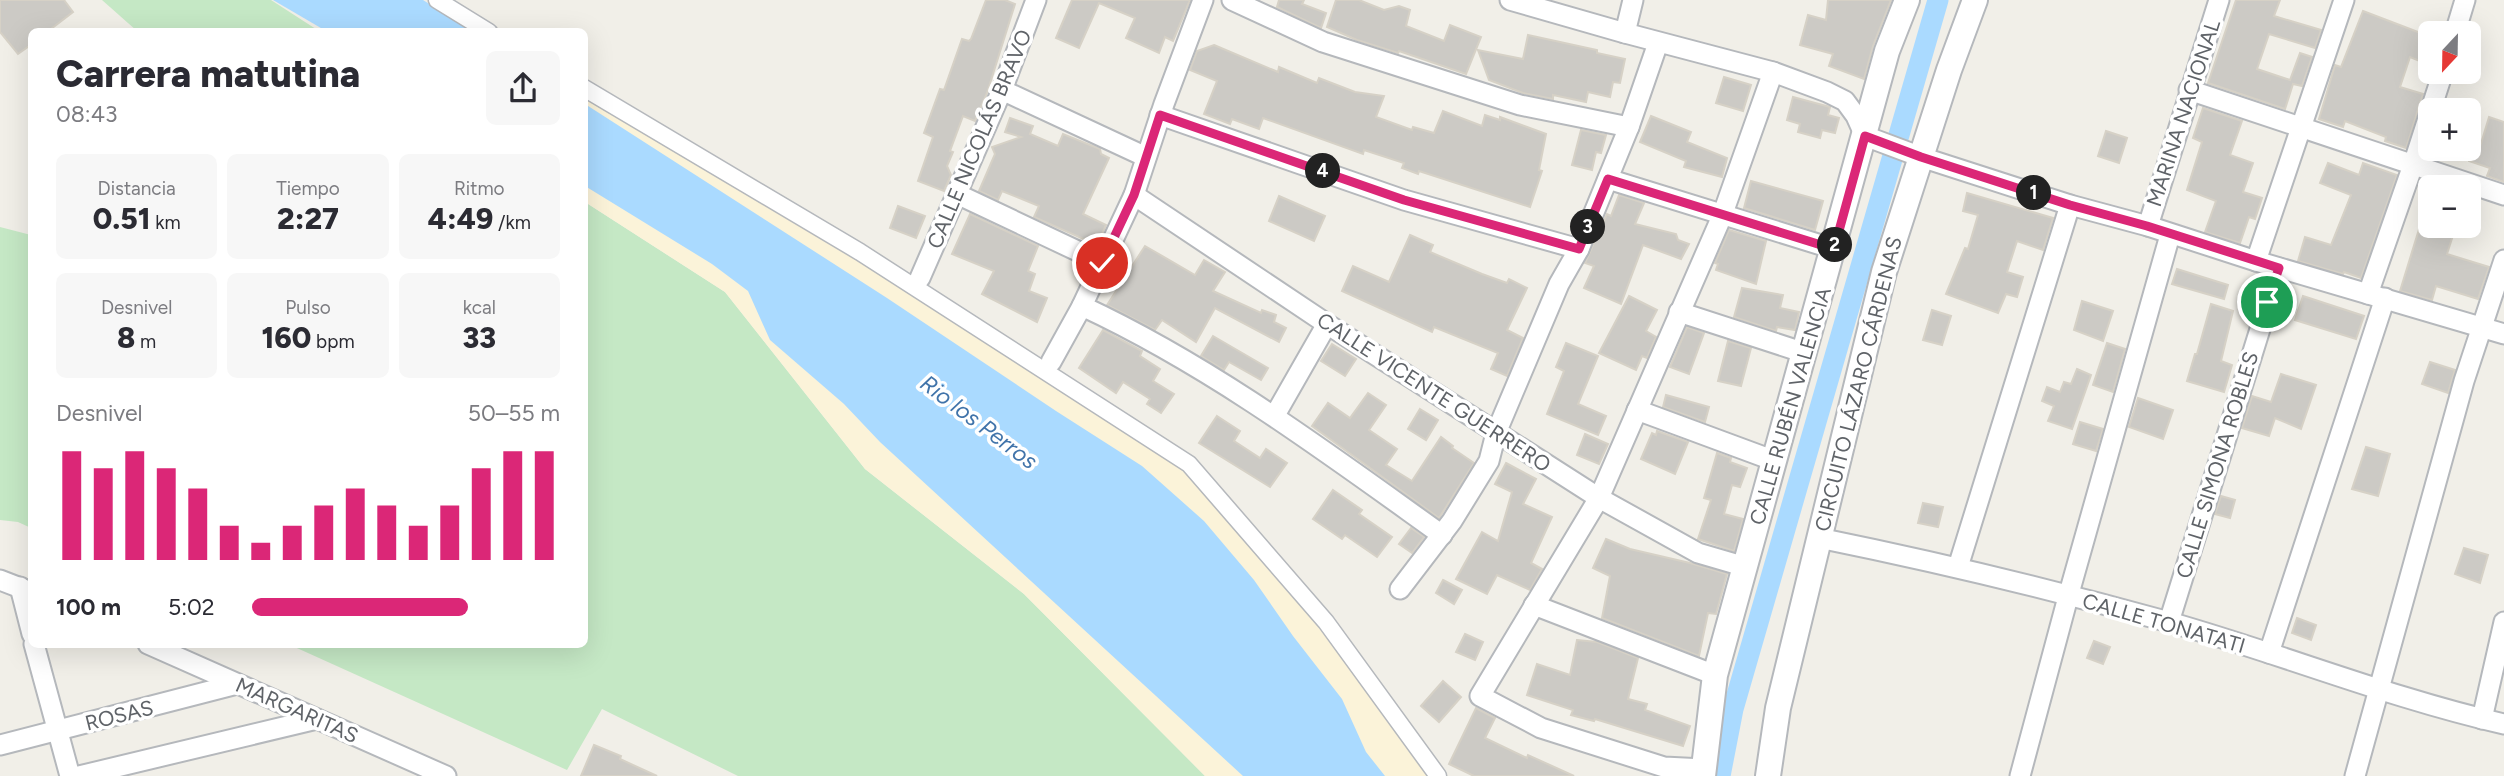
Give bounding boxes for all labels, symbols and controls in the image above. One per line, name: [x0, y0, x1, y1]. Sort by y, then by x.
street label: MARINA NACIONAL: [2141, 16, 2225, 210]
north arrow: [2418, 21, 2482, 84]
map controls: [2418, 21, 2481, 238]
street label: CALLE NICOLÁS BRAVO: [921, 26, 1037, 252]
text: Carrera matutina: [56, 51, 360, 97]
button: share: [486, 51, 560, 125]
button: +: [2418, 98, 2481, 161]
text: 08:43: [56, 100, 117, 128]
pin: 4: [1306, 154, 1340, 188]
text: 4: [1316, 159, 1329, 182]
button: −: [2418, 175, 2481, 238]
pin: 1: [2016, 176, 2052, 210]
text: Distancia: [98, 177, 176, 200]
text: Tiempo: [276, 177, 340, 200]
text: Ritmo: [454, 177, 505, 200]
text: 1: [2029, 181, 2038, 204]
text: 0.51: [93, 200, 151, 237]
text: 2:27: [277, 200, 339, 237]
text: 4:49: [428, 200, 493, 237]
pin: 3: [1570, 210, 1606, 244]
text: km: [151, 211, 181, 234]
text: /km: [493, 211, 531, 234]
text: 3: [1582, 215, 1593, 238]
pin: 2: [1818, 228, 1853, 262]
pin: [1072, 233, 1132, 293]
text: 2: [1829, 233, 1840, 256]
street label: CIRCUITO LÁZARO CÁRDENAS: [1809, 234, 1907, 534]
icon: check: [1083, 244, 1121, 282]
pin: [2237, 272, 2297, 332]
icon: arrive: [2248, 283, 2286, 321]
street label: CALLE RUBÉN VALENCIA: [1744, 284, 1836, 528]
text: Desnivel: [101, 296, 172, 319]
text: Pulso: [285, 296, 331, 319]
text: kcal: [463, 296, 496, 319]
street label: CALLE VICENTE GUERRERO: [1312, 307, 1556, 477]
text: 8: [117, 319, 135, 356]
text: 160: [261, 319, 311, 356]
text: 33: [462, 319, 496, 356]
text: m: [135, 330, 156, 353]
text: bpm: [311, 330, 355, 353]
street label: CALLE SIMONA ROBLES: [2171, 349, 2263, 581]
water label: Rio los Perros: [915, 369, 1043, 475]
text: Desnivel: [56, 399, 143, 427]
text: 50–55 m: [468, 399, 560, 427]
street label: CALLE TONATATI: [2080, 588, 2248, 658]
text: 100 m: [56, 593, 121, 621]
text: 5:02: [168, 593, 215, 621]
street label: MARGARITAS: [232, 672, 362, 748]
street label: ROSAS: [82, 694, 156, 736]

